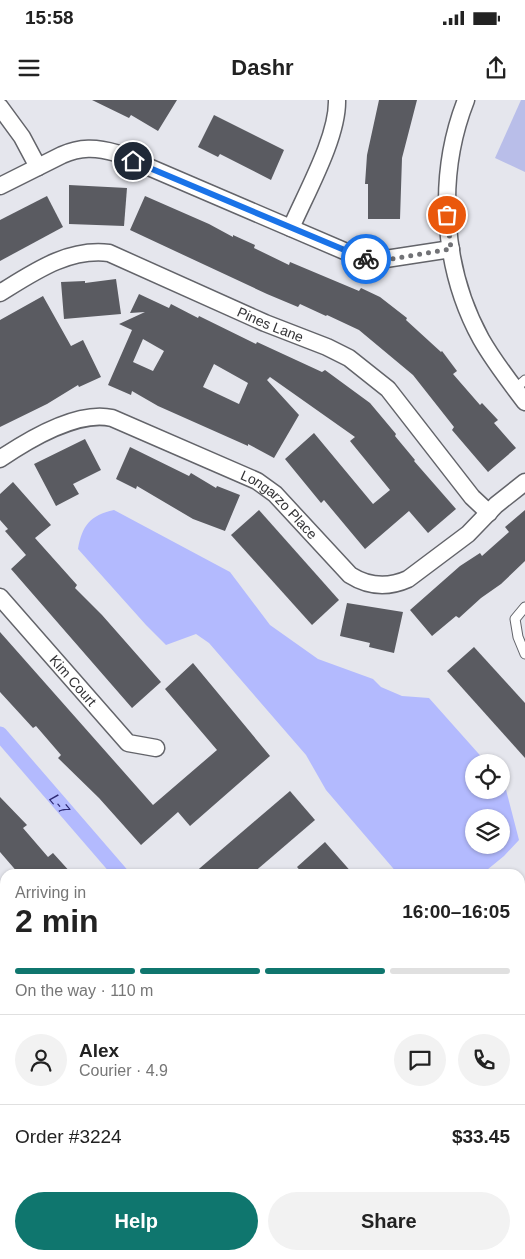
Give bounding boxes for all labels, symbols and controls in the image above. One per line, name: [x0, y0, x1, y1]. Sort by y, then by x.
text: 15:58: [25, 7, 74, 28]
icon: menu: [15, 54, 43, 82]
icon: share: [482, 54, 510, 82]
text: Dashr: [231, 55, 294, 80]
pin: [112, 140, 154, 182]
icon: home: [119, 147, 147, 175]
pin: [426, 194, 468, 236]
icon: bag: [433, 201, 461, 229]
courier: [341, 234, 391, 284]
icon: bike: [352, 245, 380, 273]
street label: Pines Lane: [235, 304, 306, 345]
street label: Longarzo Place: [238, 467, 321, 542]
street label: Kim Court: [47, 652, 100, 709]
map controls: [465, 754, 510, 854]
button: locate: [465, 754, 510, 799]
water label: L-7: [47, 790, 74, 818]
button: layers: [465, 809, 510, 854]
text: Arriving in: [15, 884, 86, 901]
text: 16:00–16:05: [402, 901, 510, 922]
text: 2 min: [15, 903, 99, 939]
text: On the way · 110 m: [15, 982, 153, 999]
button: person: [15, 1034, 67, 1086]
button: chat: [394, 1034, 446, 1086]
button: phone: [458, 1034, 510, 1086]
text: Alex: [79, 1040, 119, 1061]
text: Courier · 4.9: [79, 1062, 168, 1079]
text: Order #3224: [15, 1126, 122, 1147]
text: $33.45: [452, 1126, 510, 1147]
button: Help: [15, 1192, 258, 1250]
button: Share: [268, 1192, 510, 1250]

